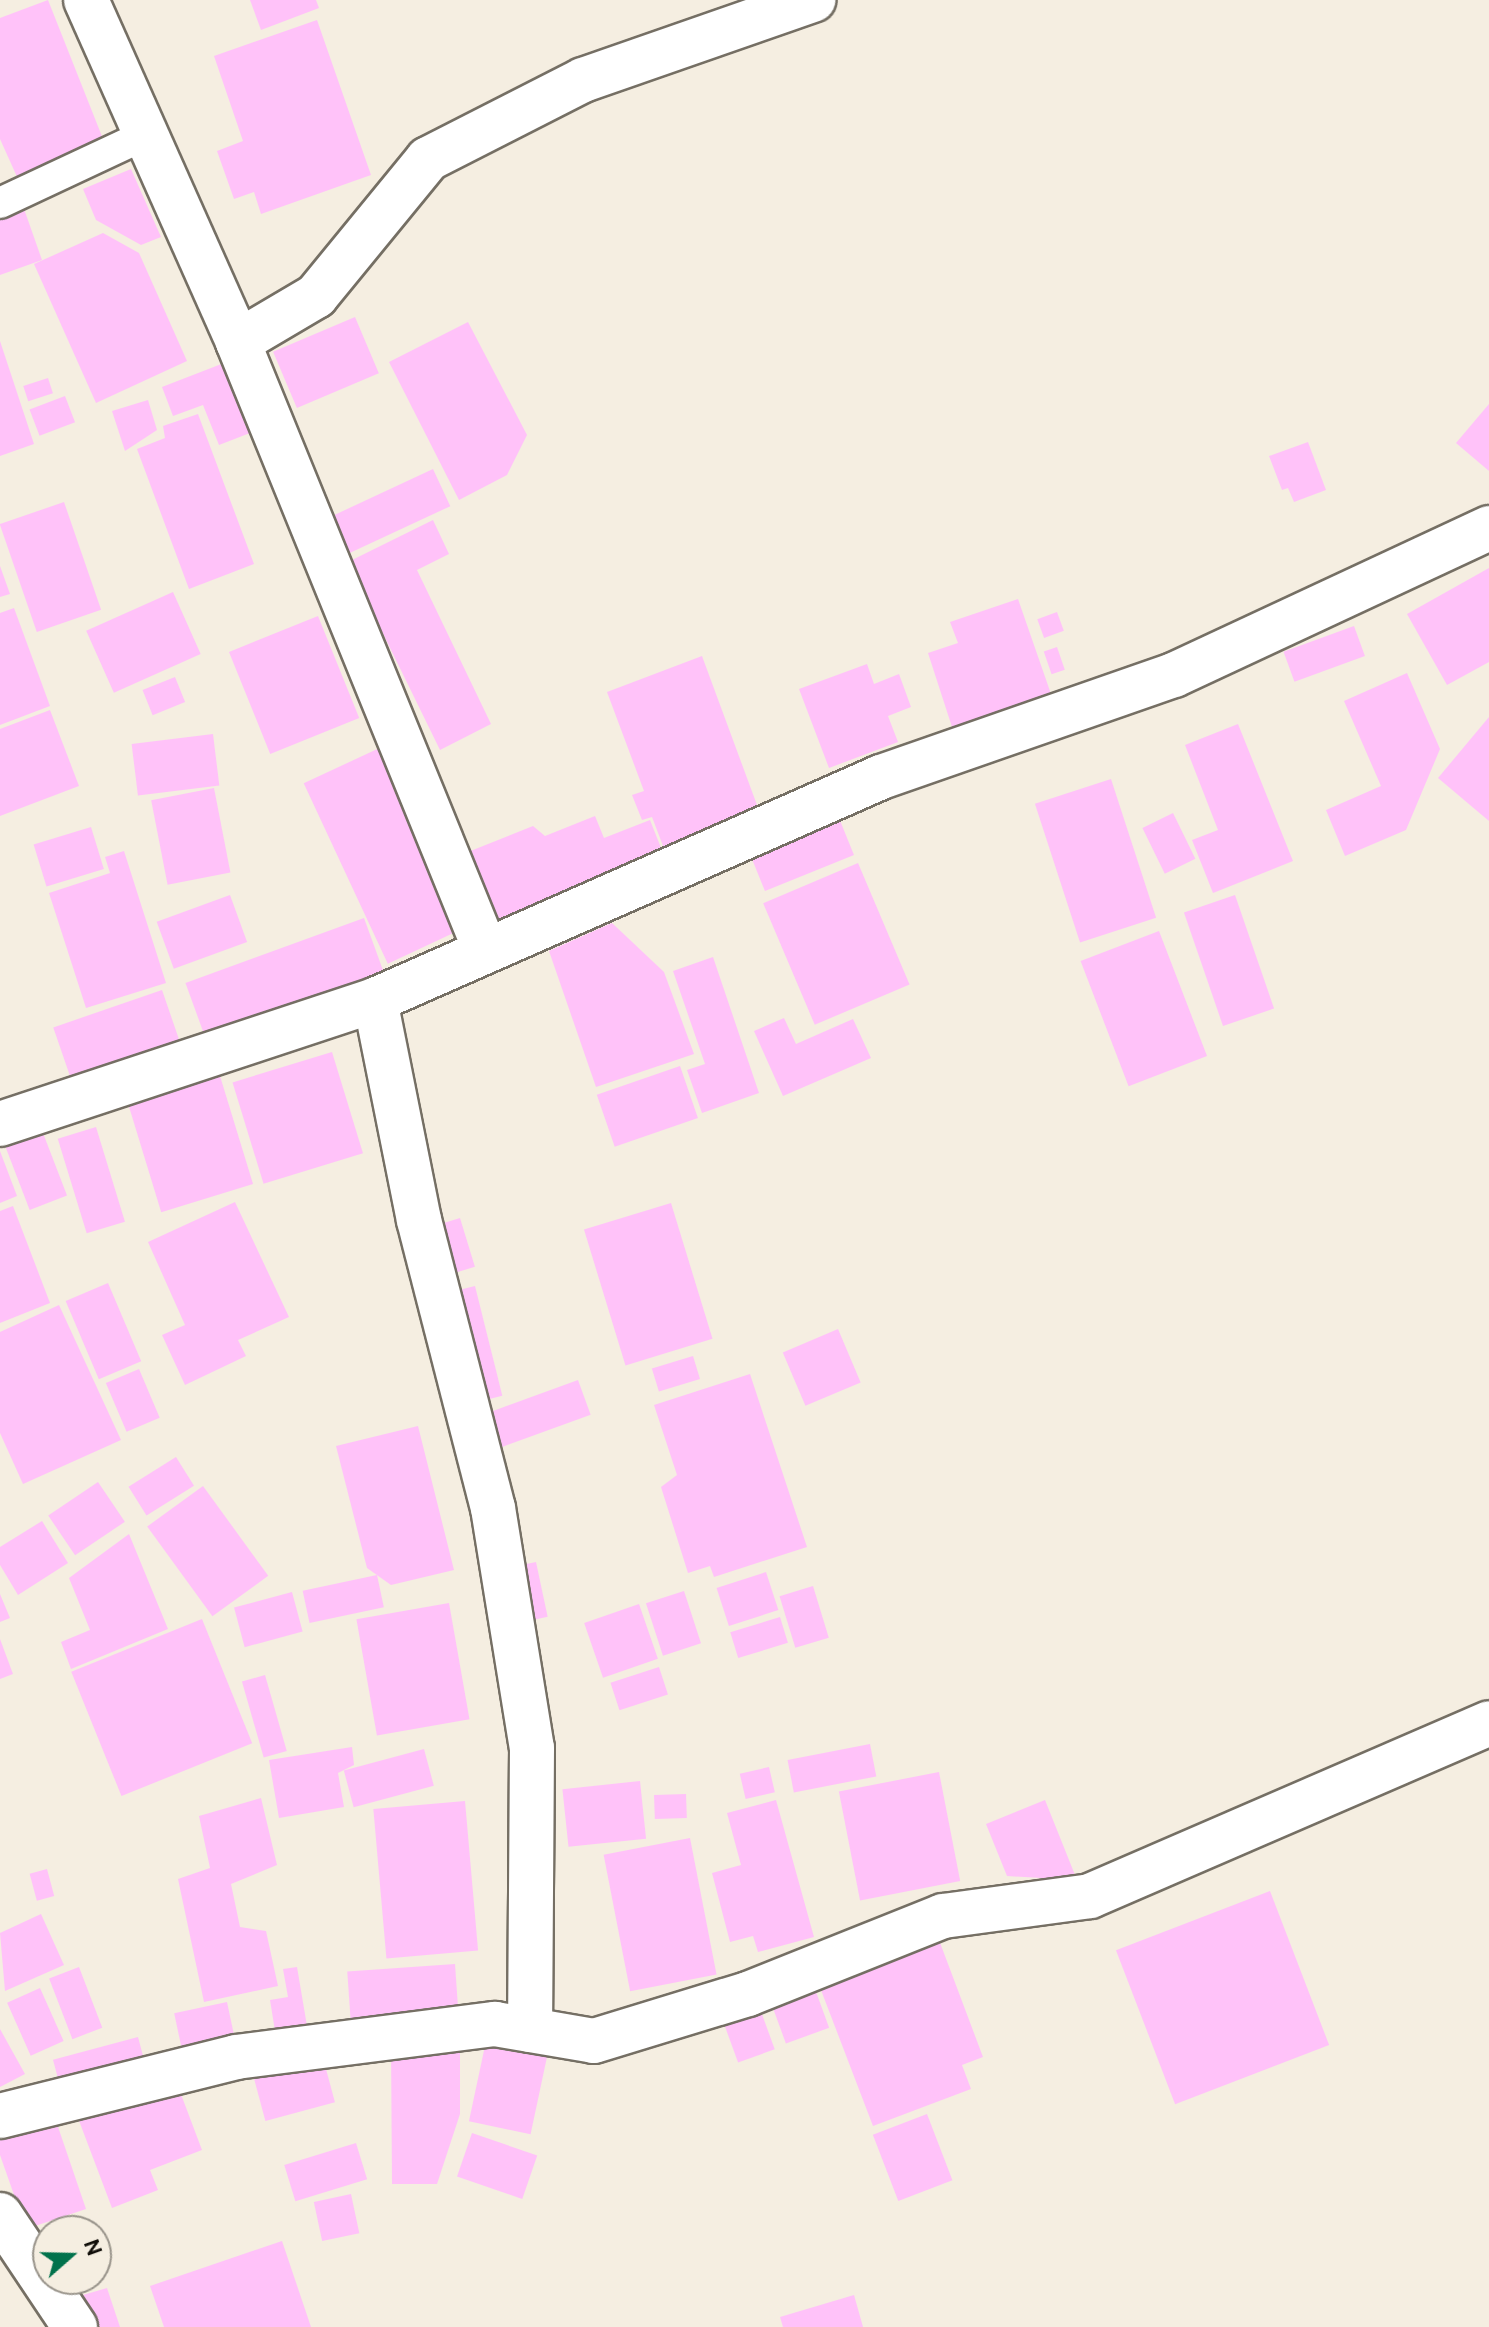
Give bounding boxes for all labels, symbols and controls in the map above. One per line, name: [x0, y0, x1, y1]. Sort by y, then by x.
north arrow: [32, 2215, 112, 2295]
text: N: [78, 2235, 108, 2259]

